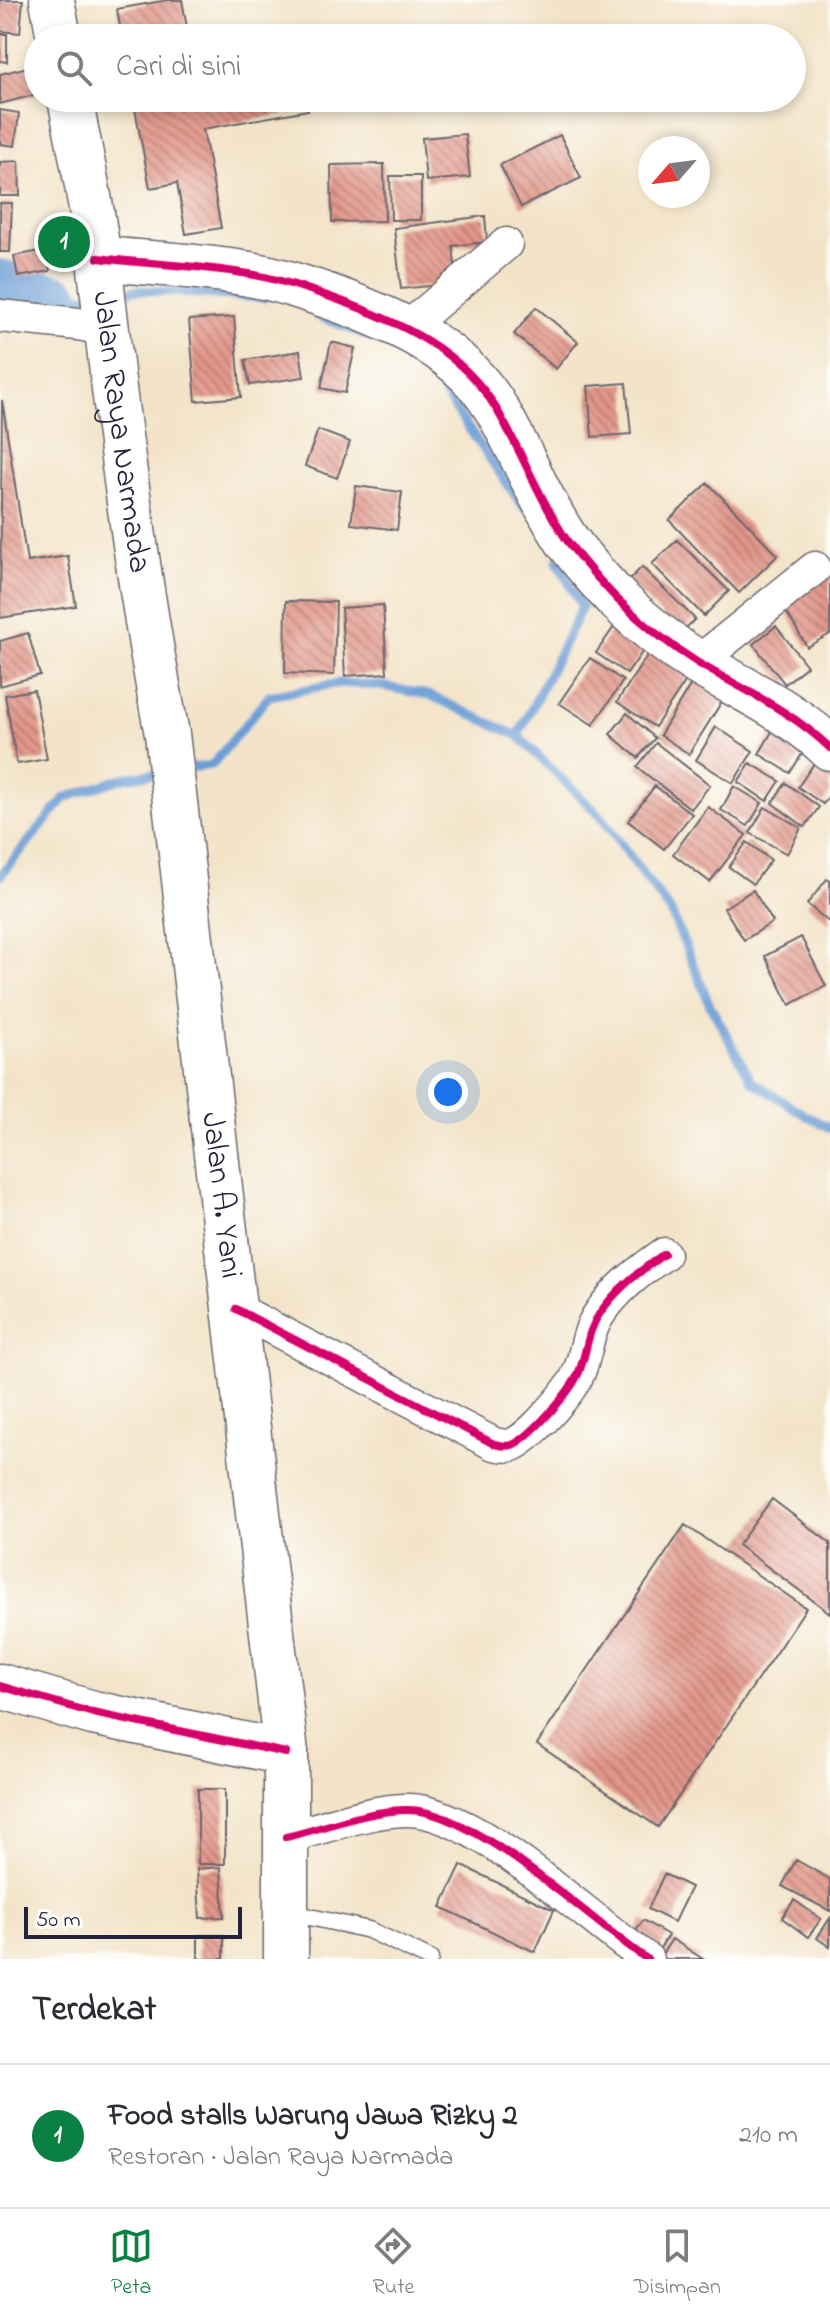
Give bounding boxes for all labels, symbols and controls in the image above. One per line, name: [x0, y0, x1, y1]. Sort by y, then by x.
search box: [24, 24, 806, 112]
icon: search: [52, 46, 96, 90]
text: Cari di sini: [116, 46, 242, 90]
north arrow: [638, 136, 710, 208]
pin: 1: [38, 212, 90, 272]
street label: Jalan Raya Narmada: [79, 289, 162, 576]
your location: [428, 1072, 468, 1112]
street label: Jalan A. Yani: [188, 1110, 254, 1281]
scale bar: [24, 1903, 242, 1939]
text: 50 m: [36, 1905, 81, 1937]
text: Terdekat: [32, 1986, 156, 2036]
text: Food stalls Warung Jawa Rizky 2: [108, 2095, 517, 2139]
text: 1: [54, 2117, 62, 2155]
text: 210 m: [739, 2117, 798, 2155]
text: Restoran · Jalan Raya Narmada: [108, 2139, 453, 2177]
tab: Peta: [109, 2224, 153, 2304]
tab: Rute: [371, 2224, 415, 2304]
tab: Disimpan: [634, 2224, 721, 2304]

